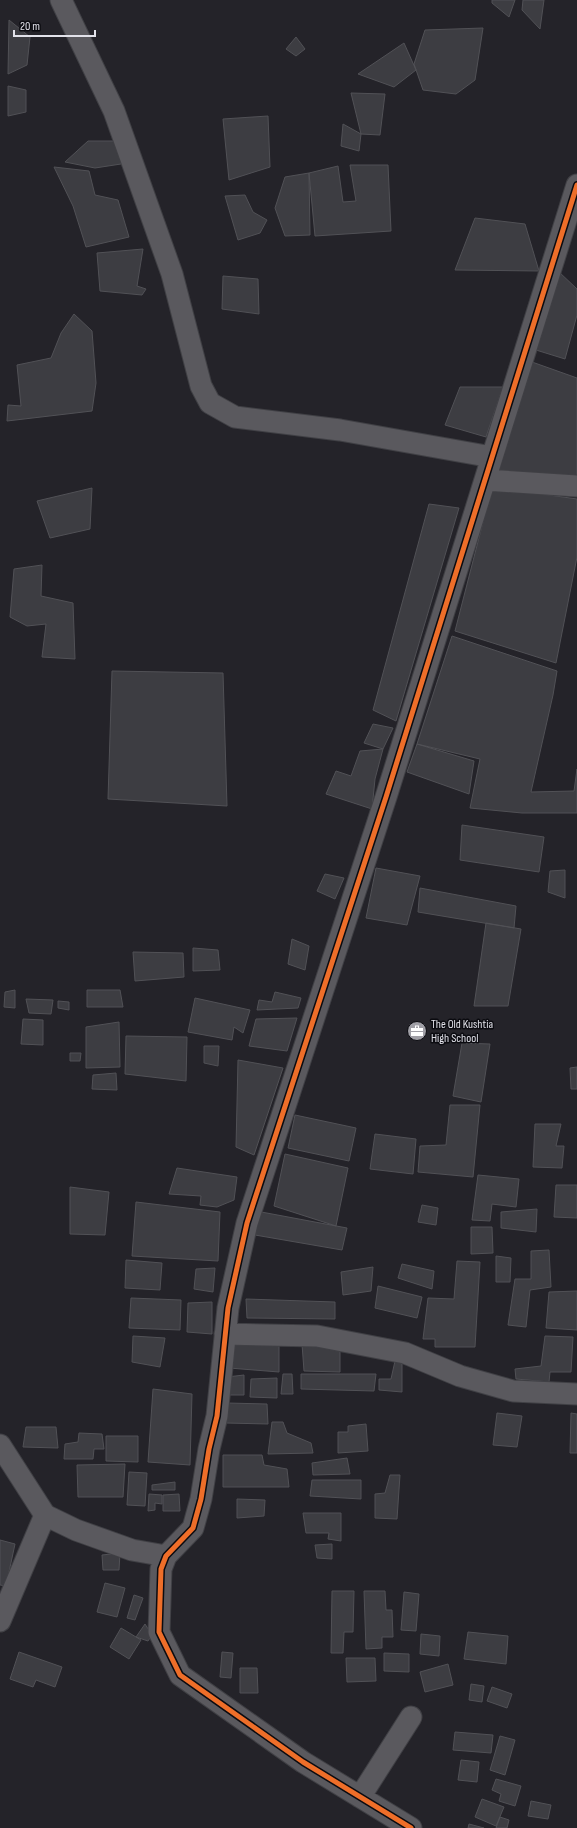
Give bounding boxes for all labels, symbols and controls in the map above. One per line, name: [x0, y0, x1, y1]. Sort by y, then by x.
scale bar: [14, 12, 95, 38]
text: 20 m: [20, 19, 40, 34]
place label: The Old Kushtia High School: [431, 1017, 493, 1046]
office icon: The Old Kushtia High School: [406, 1020, 428, 1042]

